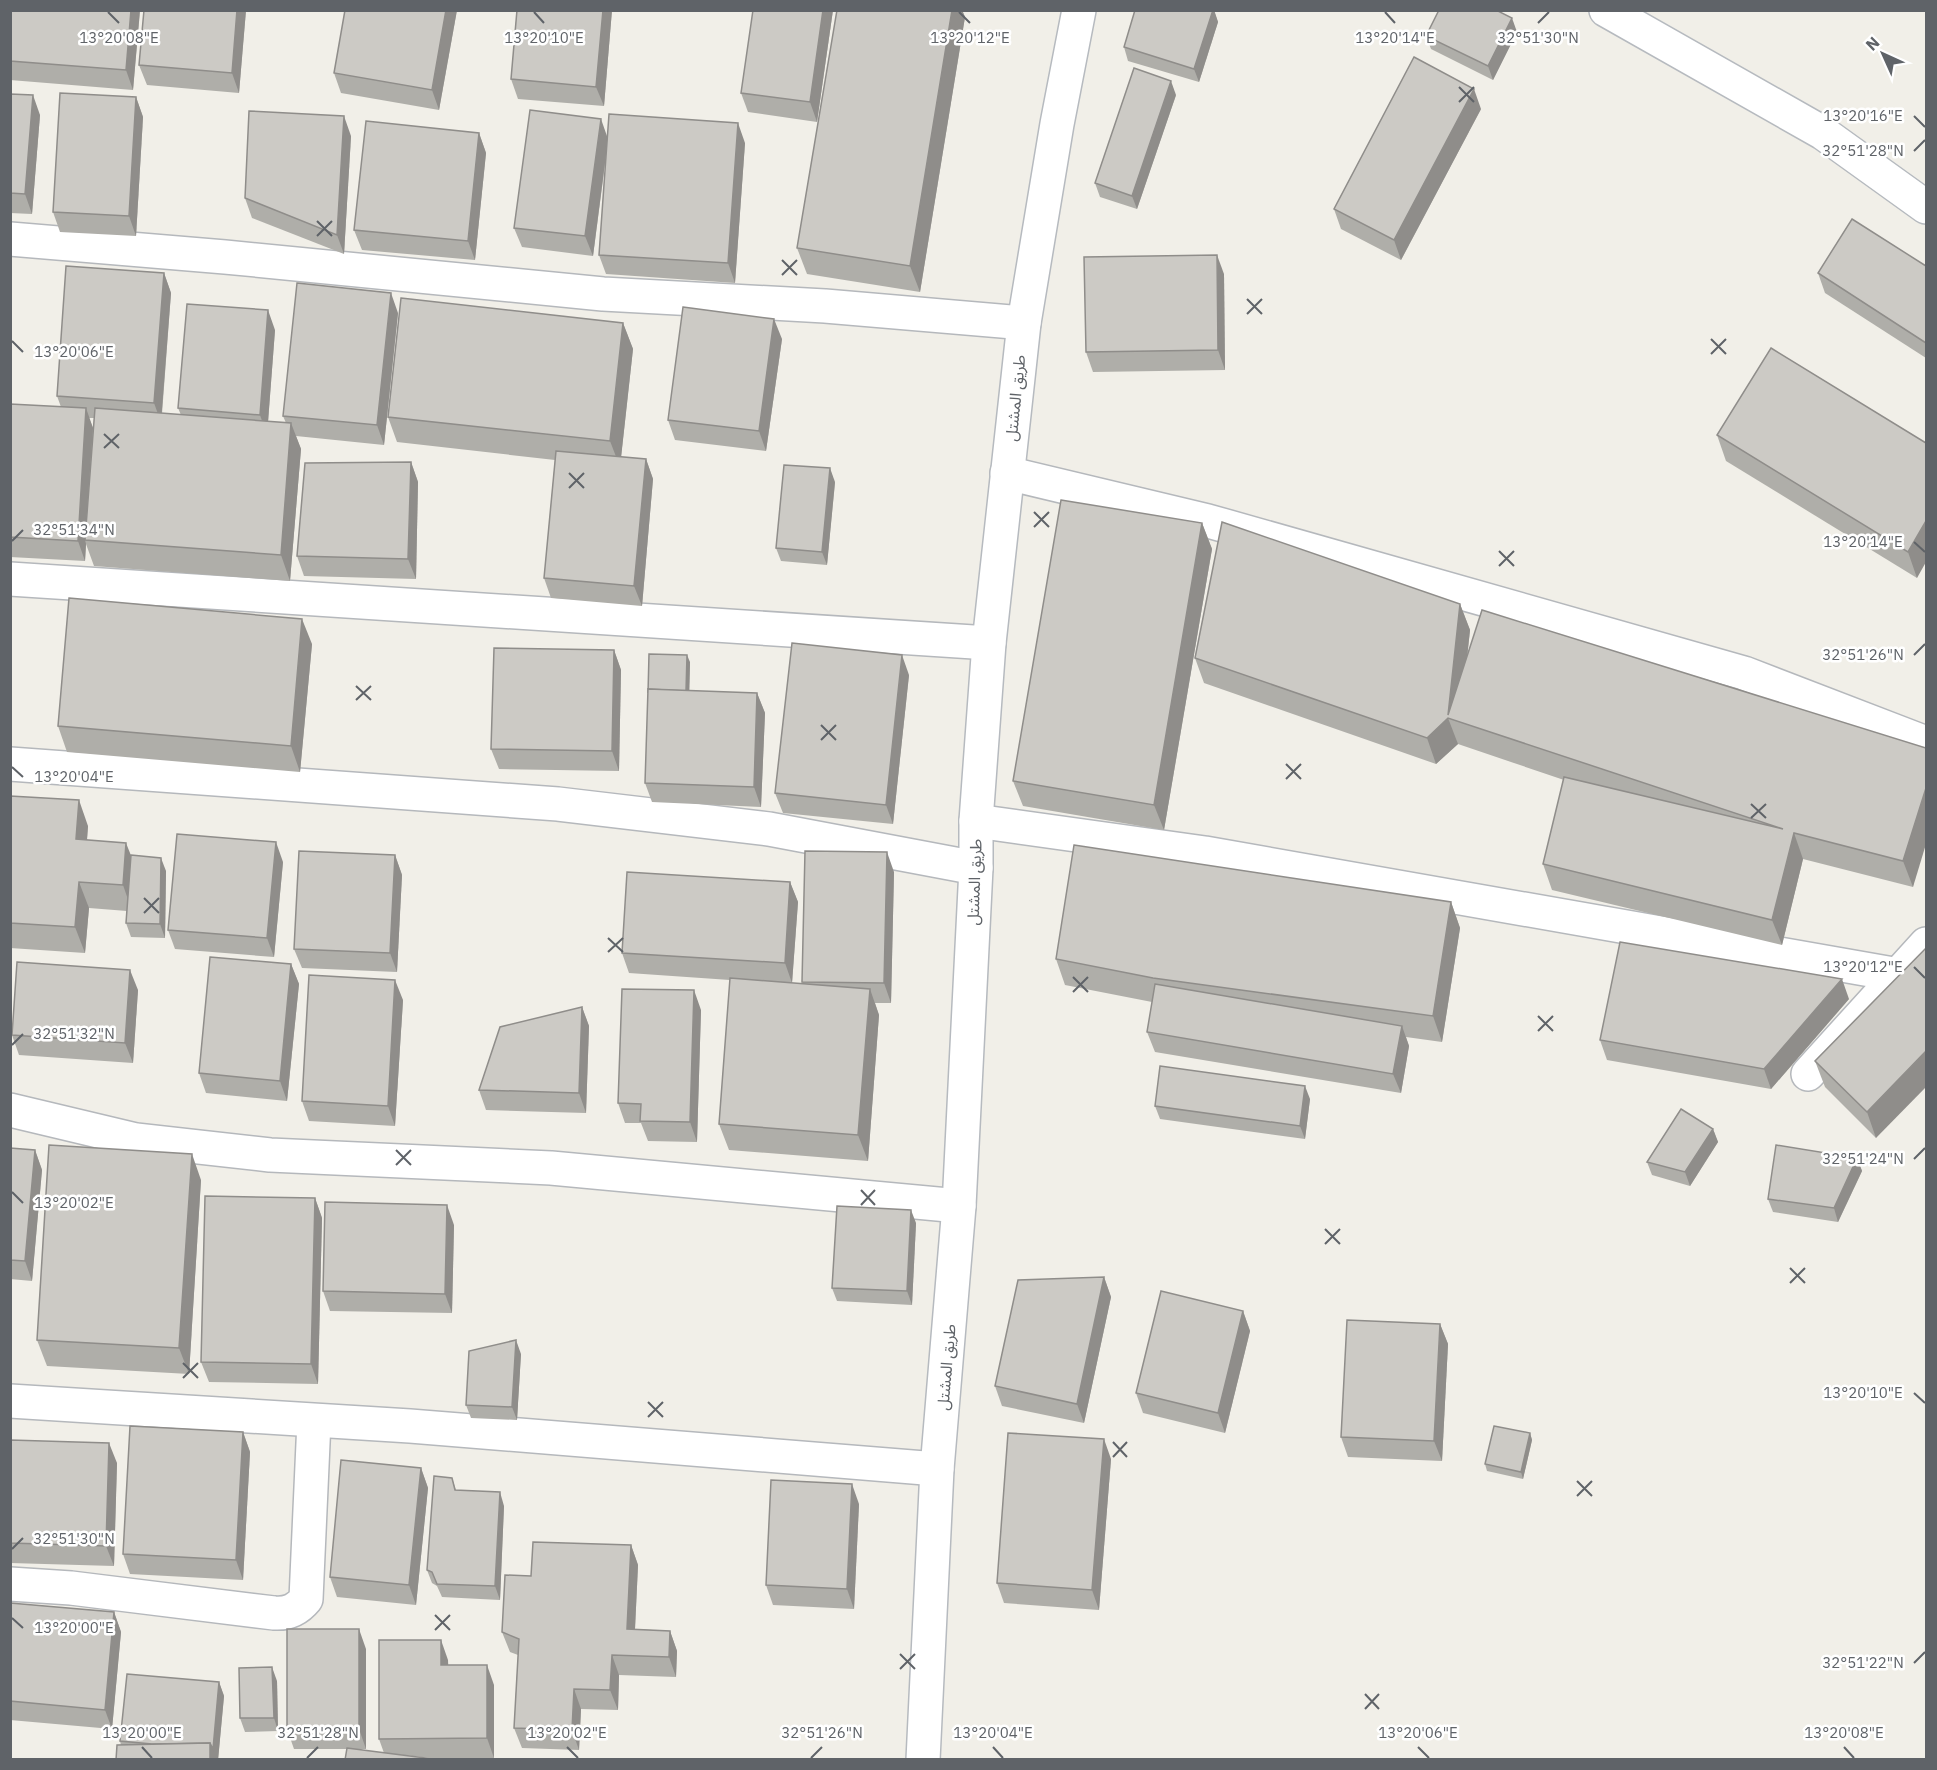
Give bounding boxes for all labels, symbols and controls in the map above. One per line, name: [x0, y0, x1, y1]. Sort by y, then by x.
north arrow: [1853, 24, 1913, 84]
text: 13°20'08"E: [79, 28, 159, 47]
text: 13°20'10"E: [504, 28, 584, 47]
text: 13°20'12"E: [930, 28, 1010, 47]
text: 13°20'14"E: [1355, 28, 1435, 47]
text: 32°51'30"N: [1497, 28, 1579, 47]
text: N: [1861, 32, 1884, 55]
text: 13°20'16"E: [1823, 106, 1903, 125]
text: 32°51'28"N: [1822, 141, 1904, 160]
text: 13°20'06"E: [34, 342, 114, 361]
street label: طريق المشتل: [1001, 354, 1030, 442]
text: 32°51'34"N: [33, 520, 115, 539]
text: 13°20'14"E: [1823, 532, 1903, 551]
text: 32°51'26"N: [1822, 645, 1904, 664]
text: 13°20'04"E: [34, 767, 114, 786]
street label: طريق المشتل: [962, 838, 987, 926]
text: 13°20'12"E: [1823, 957, 1903, 976]
text: 32°51'32"N: [33, 1024, 115, 1043]
text: 32°51'24"N: [1822, 1149, 1904, 1168]
text: 13°20'02"E: [34, 1193, 114, 1212]
street label: طريق المشتل: [932, 1323, 961, 1411]
text: 13°20'10"E: [1823, 1383, 1903, 1402]
text: 32°51'30"N: [33, 1529, 115, 1548]
text: 13°20'00"E: [34, 1618, 114, 1637]
text: 32°51'22"N: [1822, 1653, 1904, 1672]
text: 13°20'00"E: [102, 1723, 182, 1742]
text: 32°51'28"N: [277, 1723, 359, 1742]
text: 13°20'02"E: [527, 1723, 607, 1742]
text: 32°51'26"N: [781, 1723, 863, 1742]
text: 13°20'04"E: [953, 1723, 1033, 1742]
text: 13°20'06"E: [1378, 1723, 1458, 1742]
text: 13°20'08"E: [1804, 1723, 1884, 1742]

